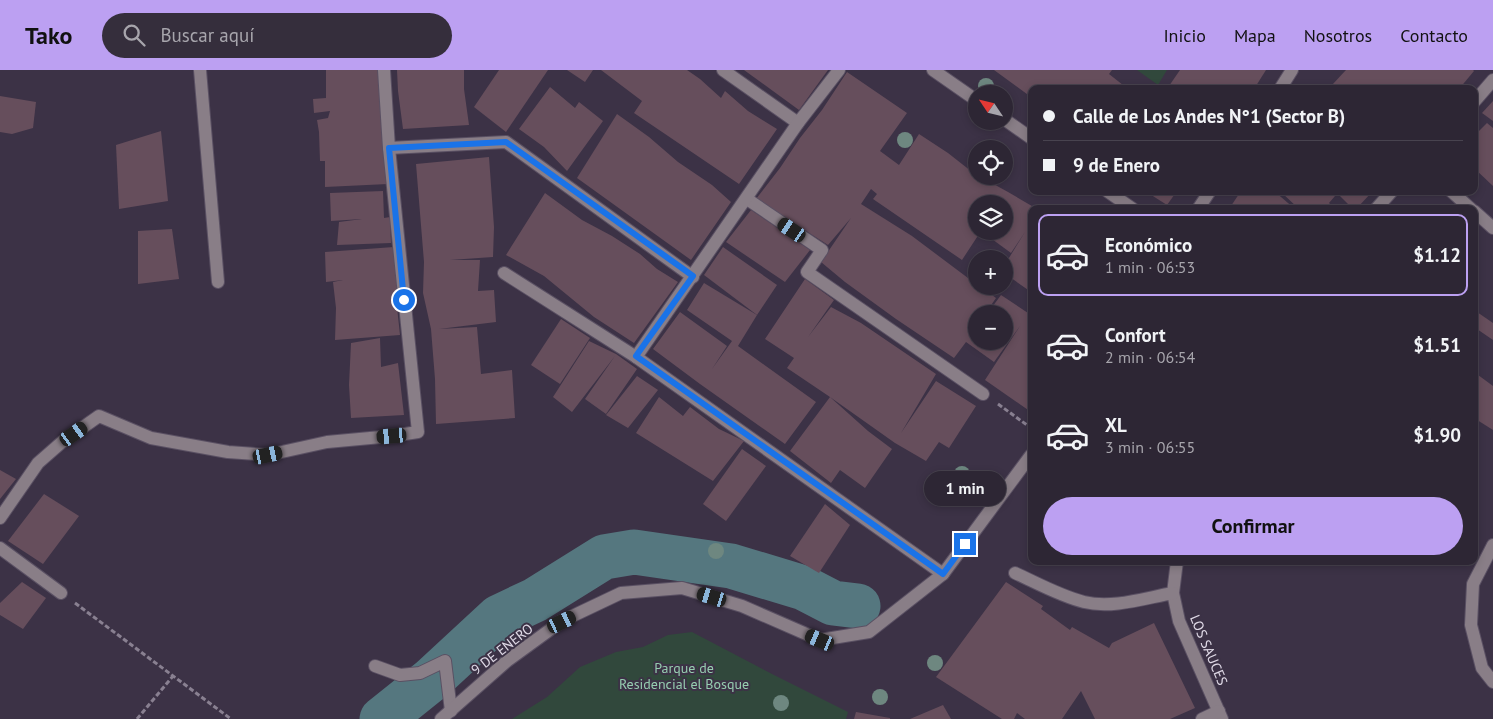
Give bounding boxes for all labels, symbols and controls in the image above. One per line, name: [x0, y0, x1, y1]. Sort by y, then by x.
search box: [102, 13, 452, 58]
text: Tako: [25, 20, 72, 51]
icon: search: [120, 21, 148, 49]
text: Buscar aquí: [160, 23, 254, 47]
text: Inicio: [1163, 24, 1206, 47]
text: Mapa: [1234, 24, 1276, 47]
text: Nosotros: [1304, 24, 1372, 47]
text: Contacto: [1400, 24, 1468, 47]
north arrow: [968, 85, 1012, 130]
map controls: [968, 85, 1013, 350]
text: Calle de Los Andes N°1 (Sector B): [1073, 104, 1345, 128]
button: locate: [968, 140, 1013, 185]
text: 9 de Enero: [1073, 153, 1160, 177]
button: layers: [968, 195, 1013, 240]
car: [775, 215, 808, 245]
icon: car: [1045, 233, 1090, 278]
text: Económico: [1105, 233, 1192, 257]
text: $1.12: [1413, 243, 1461, 267]
button: +: [968, 250, 1013, 295]
text: 1 min · 06:53: [1105, 257, 1195, 277]
route start: [393, 289, 415, 311]
button: −: [968, 305, 1013, 350]
icon: car: [1045, 323, 1090, 368]
text: Confort: [1105, 323, 1166, 347]
text: $1.51: [1413, 333, 1461, 357]
text: 2 min · 06:54: [1105, 347, 1195, 367]
icon: car: [1045, 413, 1090, 458]
text: XL: [1105, 413, 1127, 437]
car: [57, 419, 90, 449]
text: $1.90: [1413, 423, 1461, 447]
car: [376, 427, 407, 445]
text: 3 min · 06:55: [1105, 437, 1195, 457]
car: [251, 445, 284, 465]
callout: 1 min: [924, 472, 1006, 506]
text: 1 min: [945, 478, 985, 498]
button: Confirmar: [1043, 497, 1463, 555]
route end: [954, 533, 976, 555]
car: [695, 585, 728, 609]
car: [545, 609, 578, 635]
street label: LOS SAUCES: [1186, 612, 1232, 688]
street label: 9 DE ENERO: [467, 619, 537, 679]
car: [803, 627, 836, 653]
park label: Parque de Residencial el Bosque: [619, 659, 749, 693]

